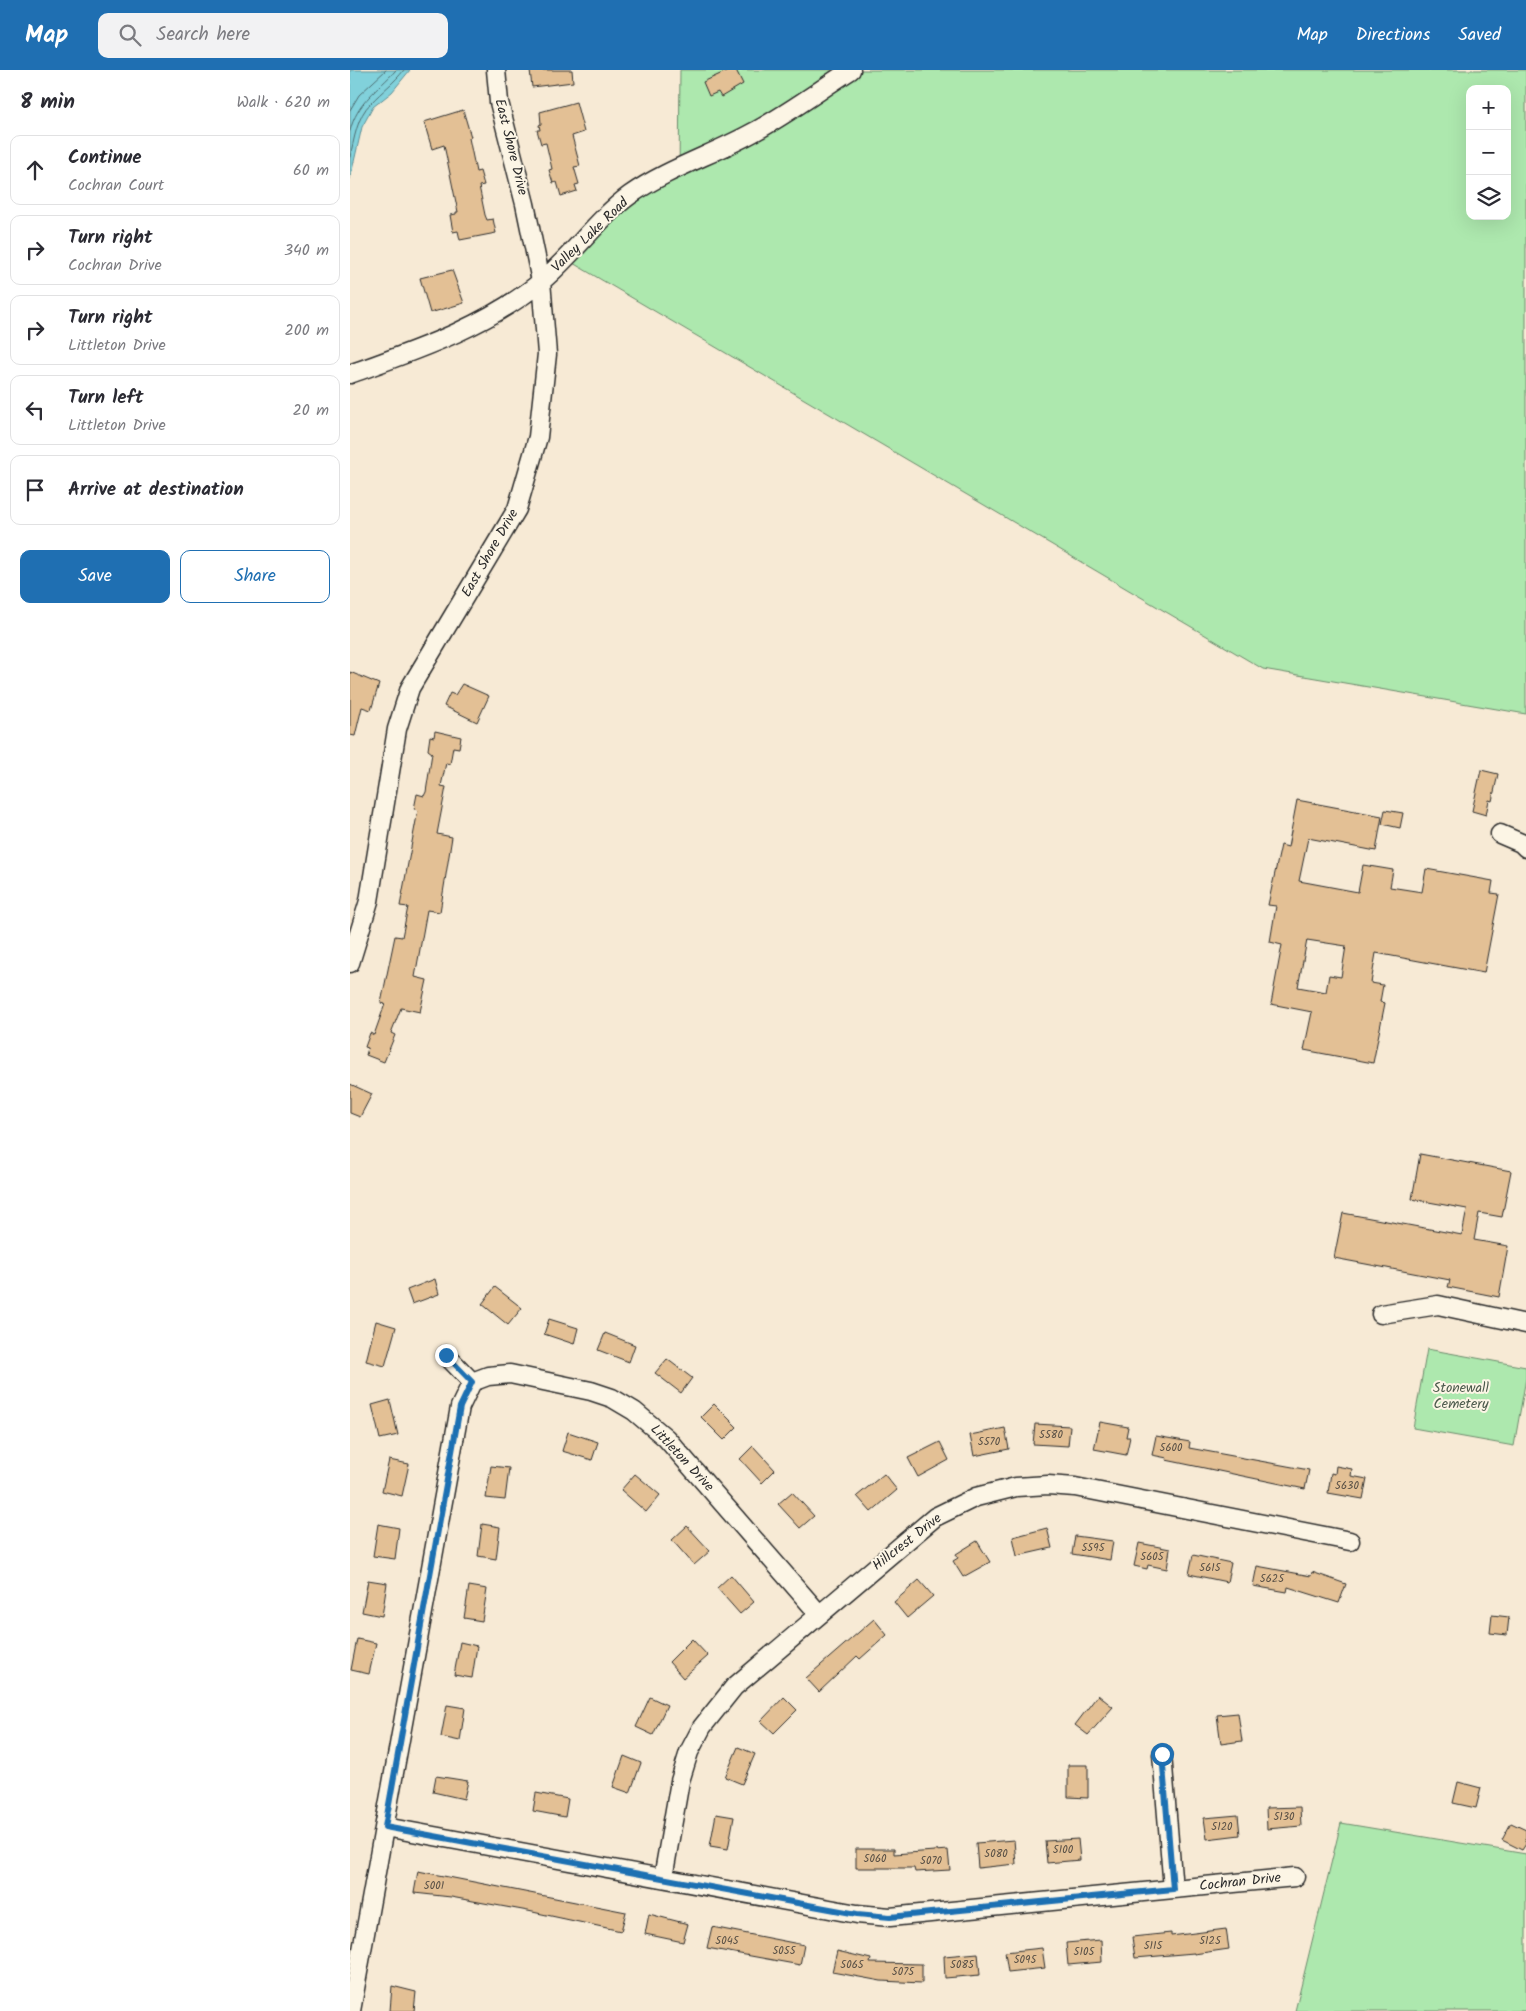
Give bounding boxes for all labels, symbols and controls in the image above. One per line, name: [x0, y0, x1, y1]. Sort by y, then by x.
search box: [98, 13, 448, 58]
text: Map: [25, 16, 68, 55]
text: Search here: [156, 20, 250, 50]
icon: search: [116, 21, 144, 49]
text: Map: [1296, 21, 1328, 50]
text: Directions: [1356, 21, 1430, 50]
text: Saved: [1458, 21, 1501, 50]
map controls: [1466, 85, 1511, 220]
button: +: [1466, 85, 1511, 130]
text: 8 min: [20, 86, 75, 119]
text: Walk · 620 m: [237, 90, 330, 115]
street label: East Shore Drive: [488, 96, 534, 198]
button: −: [1466, 130, 1511, 175]
text: Continue: [68, 143, 141, 173]
icon: ahead: [21, 156, 49, 184]
text: 60 m: [293, 158, 329, 183]
text: Cochran Court: [68, 173, 164, 198]
button: layers: [1466, 175, 1511, 220]
street label: Valley Lake Road: [546, 192, 634, 278]
text: Turn right: [68, 223, 153, 253]
icon: right: [21, 236, 49, 264]
text: 340 m: [284, 238, 329, 263]
text: Cochran Drive: [68, 253, 162, 278]
text: Turn right: [68, 303, 153, 333]
icon: right: [21, 316, 49, 344]
text: 200 m: [285, 318, 329, 343]
text: Littleton Drive: [68, 333, 166, 358]
text: Turn left: [68, 383, 143, 413]
icon: left: [21, 396, 49, 424]
text: 20 m: [293, 398, 329, 423]
text: Littleton Drive: [68, 413, 166, 438]
text: Arrive at destination: [68, 475, 244, 505]
icon: arrive: [21, 476, 49, 504]
street label: East Shore Drive: [456, 504, 525, 601]
button: Save: [20, 550, 170, 603]
button: Share: [180, 550, 330, 603]
route end: [435, 1344, 458, 1367]
park label: Stonewall Cemetery: [1433, 1377, 1489, 1415]
street label: Littleton Drive: [645, 1419, 720, 1497]
house number: 5580: [1039, 1426, 1063, 1444]
house number: 5570: [978, 1433, 1001, 1451]
house number: 5600: [1159, 1439, 1183, 1457]
house number: 5630: [1335, 1477, 1359, 1495]
street label: Hillcrest Drive: [868, 1507, 947, 1576]
house number: 5595: [1081, 1539, 1106, 1557]
house number: 5605: [1140, 1548, 1165, 1566]
house number: 5615: [1199, 1559, 1222, 1577]
house number: 5625: [1260, 1570, 1285, 1588]
route start: [1151, 1743, 1174, 1766]
house number: 5130: [1273, 1808, 1295, 1826]
house number: 5120: [1211, 1818, 1233, 1836]
house number: 5100: [1053, 1841, 1074, 1859]
house number: 5080: [984, 1845, 1008, 1863]
house number: 5060: [863, 1850, 887, 1868]
house number: 5070: [920, 1852, 942, 1870]
street label: Cochran Drive: [1198, 1867, 1283, 1897]
house number: 5001: [424, 1877, 444, 1895]
house number: 5045: [715, 1932, 740, 1950]
house number: 5125: [1199, 1932, 1222, 1950]
house number: 5115: [1144, 1937, 1163, 1955]
house number: 5055: [772, 1942, 797, 1960]
house number: 5105: [1074, 1943, 1095, 1961]
house number: 5095: [1014, 1951, 1037, 1969]
house number: 5065: [840, 1956, 865, 1974]
house number: 5085: [950, 1956, 975, 1974]
house number: 5075: [892, 1963, 915, 1981]

